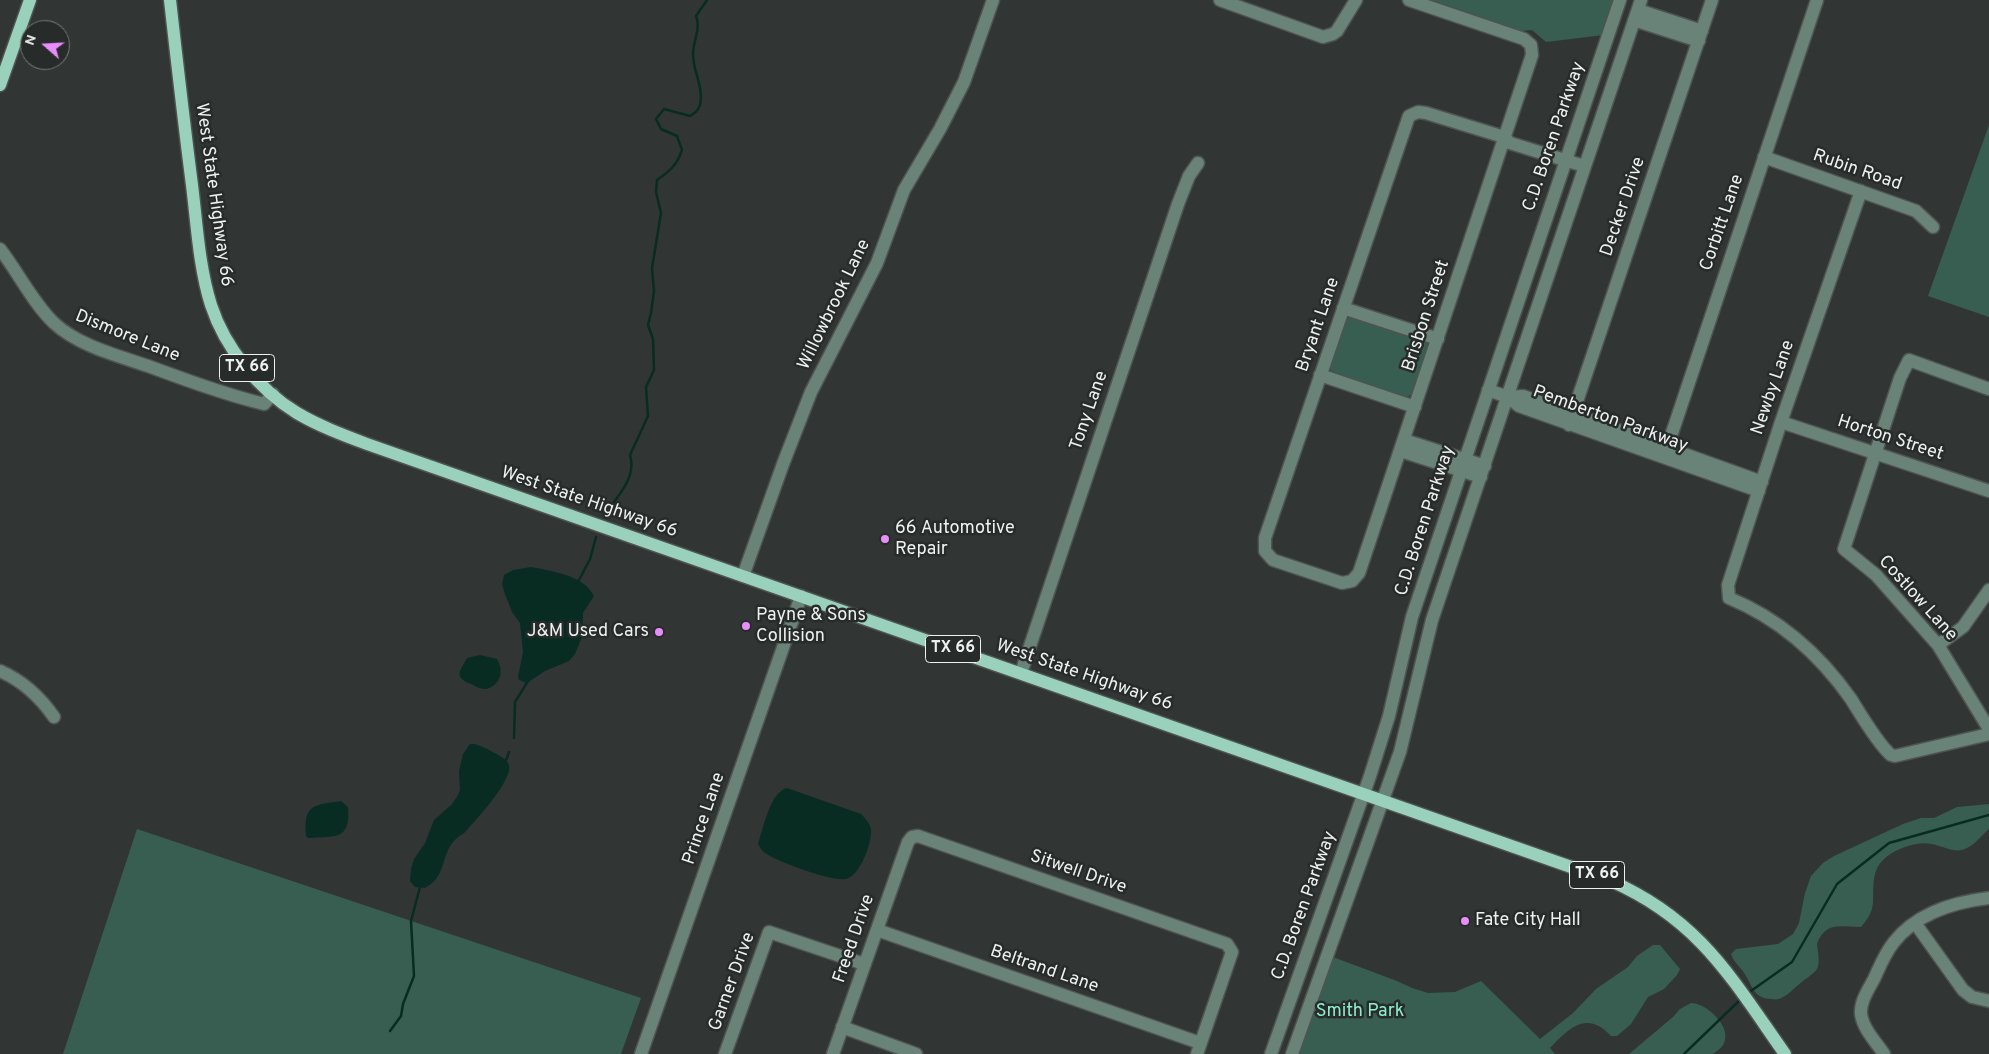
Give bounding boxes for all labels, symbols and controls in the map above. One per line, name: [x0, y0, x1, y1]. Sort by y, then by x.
north arrow: [20, 20, 70, 70]
text: N: [22, 33, 41, 48]
street label: C.D. Boren Parkway: [1519, 59, 1591, 215]
street label: West State Highway 66: [189, 102, 237, 288]
street label: Rubin Road: [1810, 146, 1904, 196]
street label: Decker Drive: [1597, 154, 1651, 260]
street label: Corbitt Lane: [1696, 172, 1750, 274]
street label: Willowbrook Lane: [794, 236, 876, 374]
street label: Brisbon Street: [1399, 257, 1455, 375]
street label: Bryant Lane: [1293, 275, 1345, 375]
street label: Dismore Lane: [71, 306, 183, 368]
street label: Newby Lane: [1748, 338, 1800, 438]
road number: TX 66: [220, 354, 274, 382]
street label: Tony Lane: [1066, 368, 1114, 454]
street label: Pemberton Parkway: [1529, 382, 1691, 458]
street label: Horton Street: [1834, 412, 1946, 466]
street label: C.D. Boren Parkway: [1391, 443, 1461, 599]
street label: West State Highway 66: [498, 463, 680, 543]
place label: 66 Automotive Repair: [895, 518, 1015, 560]
marker: 66 Automotive Repair: [879, 533, 891, 545]
street label: Costlow Lane: [1873, 552, 1961, 646]
place label: Payne & Sons Collision: [756, 605, 866, 648]
marker: Payne & Sons Collision: [740, 620, 752, 632]
place label: J&M Used Cars: [527, 621, 649, 643]
marker: J&M Used Cars: [653, 626, 665, 638]
road number: TX 66: [926, 636, 980, 662]
street label: West State Highway 66: [993, 636, 1175, 716]
street label: Prince Lane: [679, 770, 731, 868]
street label: C.D. Boren Parkway: [1268, 829, 1342, 983]
street label: Sitwell Drive: [1027, 846, 1129, 900]
road number: TX 66: [1570, 862, 1624, 888]
street label: Freed Drive: [830, 892, 880, 986]
place label: Fate City Hall: [1475, 910, 1581, 932]
marker: Fate City Hall: [1459, 915, 1471, 927]
street label: Garner Drive: [705, 930, 761, 1034]
street label: Beltrand Lane: [987, 941, 1101, 999]
park label: Smith Park: [1316, 1001, 1404, 1023]

